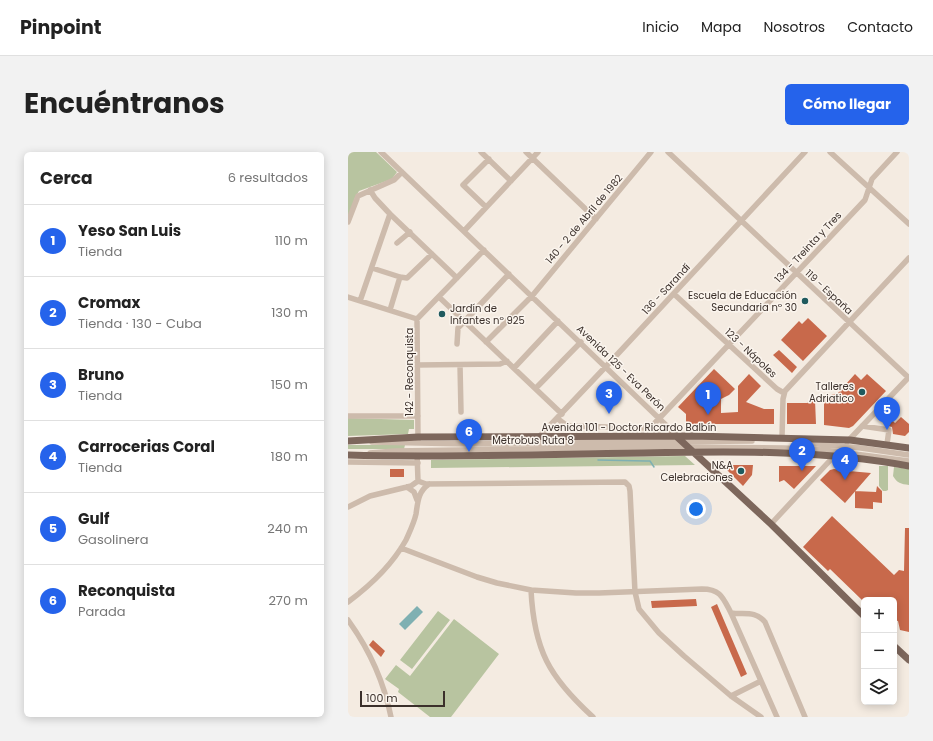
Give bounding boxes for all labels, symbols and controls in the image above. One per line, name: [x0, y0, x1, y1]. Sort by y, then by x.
text: Pinpoint: [20, 14, 101, 41]
text: Inicio: [642, 17, 679, 37]
text: Mapa: [701, 17, 742, 37]
text: Nosotros: [764, 17, 825, 37]
text: Contacto: [847, 17, 913, 37]
text: Encuéntranos: [24, 84, 225, 123]
button: Cómo llegar: [785, 84, 909, 125]
text: Cerca: [40, 166, 93, 190]
text: 6 resultados: [228, 168, 308, 187]
street label: 140 - 2 de Abril de 1982: [542, 171, 626, 267]
street label: 134 - Treinta y Tres: [771, 208, 845, 286]
text: Yeso San Luis: [78, 220, 181, 241]
text: 1: [51, 231, 55, 250]
text: 110 m: [275, 231, 308, 250]
text: Tienda: [78, 242, 122, 261]
street label: 136 - Sarandí: [638, 260, 694, 318]
street label: 119 - España: [802, 266, 856, 318]
place label: Escuela de Educación Secundaria nº 30: [688, 288, 797, 315]
text: Cromax: [78, 292, 140, 313]
marker: Escuela de Educación Secundaria nº 30: [800, 296, 810, 306]
place label: Jardín de Infantes nº 925: [450, 301, 525, 328]
text: 2: [49, 303, 57, 322]
text: 130 m: [271, 303, 308, 322]
marker: Jardín de Infantes nº 925: [437, 309, 447, 319]
text: Tienda · 130 - Cuba: [78, 314, 202, 333]
street label: Avenida 125 - Eva Perón: [573, 321, 669, 415]
street label: 123 - Nápoles: [722, 325, 780, 381]
street label: 142 - Reconquista: [402, 328, 417, 416]
text: Bruno: [78, 364, 124, 385]
text: 3: [49, 375, 57, 394]
text: 150 m: [271, 375, 308, 394]
place label: Talleres Adriatico: [809, 379, 854, 406]
pin: 3: [596, 381, 622, 414]
pin: 1: [695, 382, 721, 415]
text: Tienda: [78, 386, 122, 405]
marker: Talleres Adriatico: [857, 387, 867, 397]
pin: 5: [874, 397, 900, 430]
pin: 6: [456, 419, 482, 452]
street label: Avenida 101 - Doctor Ricardo Balbín: [541, 420, 717, 435]
street label: Metrobus Ruta 8: [492, 433, 574, 448]
text: Carrocerias Coral: [78, 436, 215, 457]
pin: 2: [789, 438, 815, 471]
text: 4: [49, 447, 57, 466]
text: 180 m: [271, 447, 308, 466]
pin: 4: [832, 447, 858, 480]
text: Tienda: [78, 458, 122, 477]
place label: N&A Celebraciones: [660, 458, 733, 485]
marker: N&A Celebraciones: [736, 466, 746, 476]
your location: [686, 499, 706, 519]
text: Gulf: [78, 508, 109, 529]
text: 5: [49, 519, 57, 538]
text: 240 m: [267, 519, 308, 538]
text: Gasolinera: [78, 530, 148, 549]
text: Reconquista: [78, 580, 175, 601]
text: 6: [49, 591, 57, 610]
text: 270 m: [268, 591, 308, 610]
map controls: [861, 597, 897, 705]
button: +: [861, 597, 897, 633]
text: Parada: [78, 602, 126, 621]
button: −: [861, 633, 897, 669]
button: layers: [861, 669, 897, 705]
scale bar: [360, 689, 445, 708]
text: 100 m: [366, 690, 398, 706]

